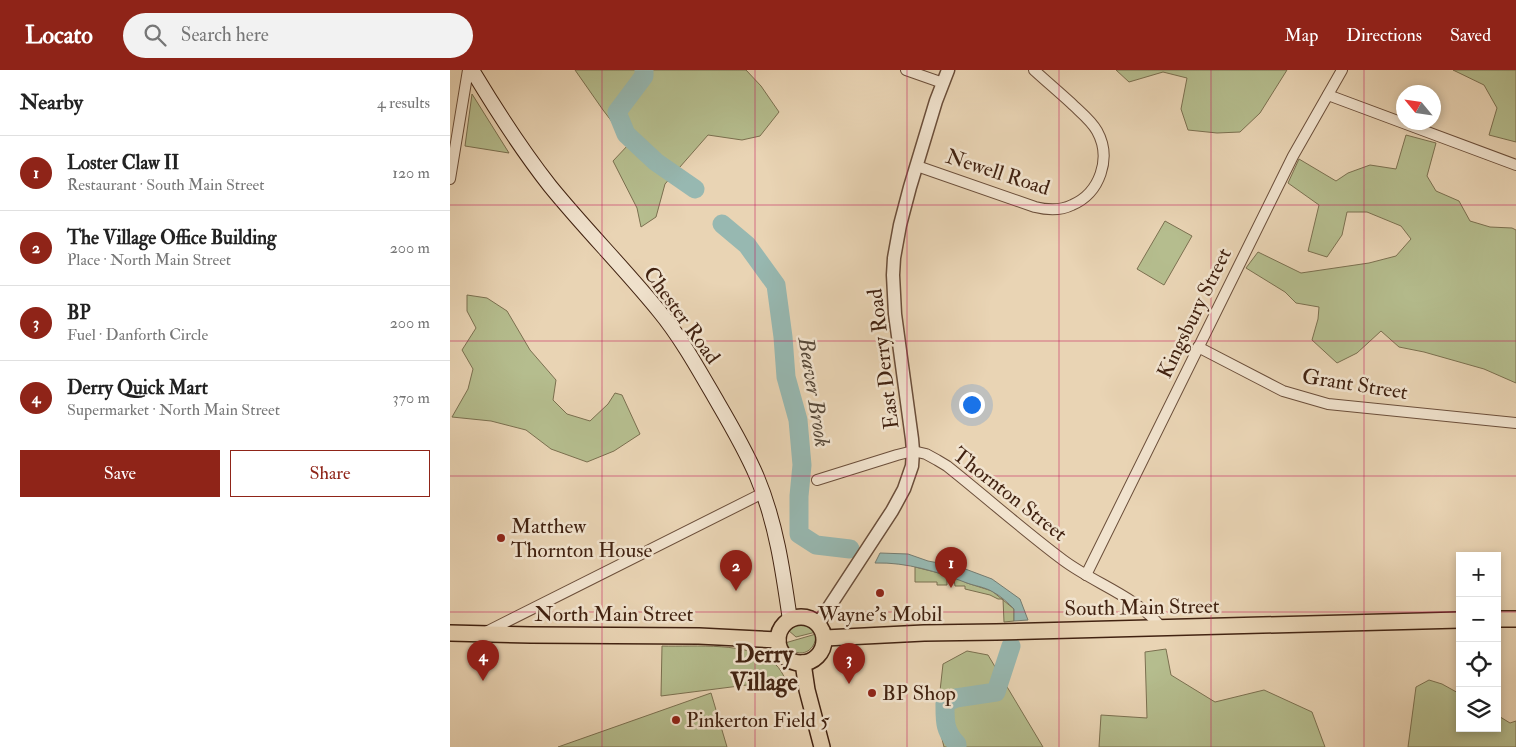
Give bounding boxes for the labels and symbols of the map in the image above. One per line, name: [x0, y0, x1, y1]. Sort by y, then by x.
north arrow: [1396, 85, 1441, 130]
street label: Newell Road: [942, 143, 1054, 202]
street label: Kingsbury Street: [1151, 243, 1238, 383]
street label: Chester Road: [637, 261, 726, 370]
street label: East Derry Road: [861, 287, 906, 431]
water label: Beaver Brook: [791, 334, 837, 449]
street label: Grant Street: [1300, 363, 1410, 406]
your location: [959, 392, 985, 418]
street label: Thornton Street: [947, 441, 1073, 548]
place label: Matthew Thornton House: [511, 513, 652, 564]
marker: Matthew Thornton House: [495, 532, 507, 544]
pin: 1: [935, 547, 967, 588]
pin: 2: [720, 550, 752, 591]
marker: Wayne's Mobil: [874, 587, 886, 599]
street label: South Main Street: [1064, 593, 1220, 622]
street label: North Main Street: [535, 601, 694, 628]
place label: Wayne's Mobil: [817, 601, 943, 628]
district label: Derry Village: [729, 639, 798, 698]
pin: 4: [467, 640, 499, 681]
pin: 3: [833, 643, 865, 684]
place label: BP Shop: [882, 680, 956, 707]
marker: BP Shop: [866, 687, 878, 699]
place label: Pinkerton Field 5: [686, 707, 830, 734]
marker: Pinkerton Field 5: [670, 714, 682, 726]

